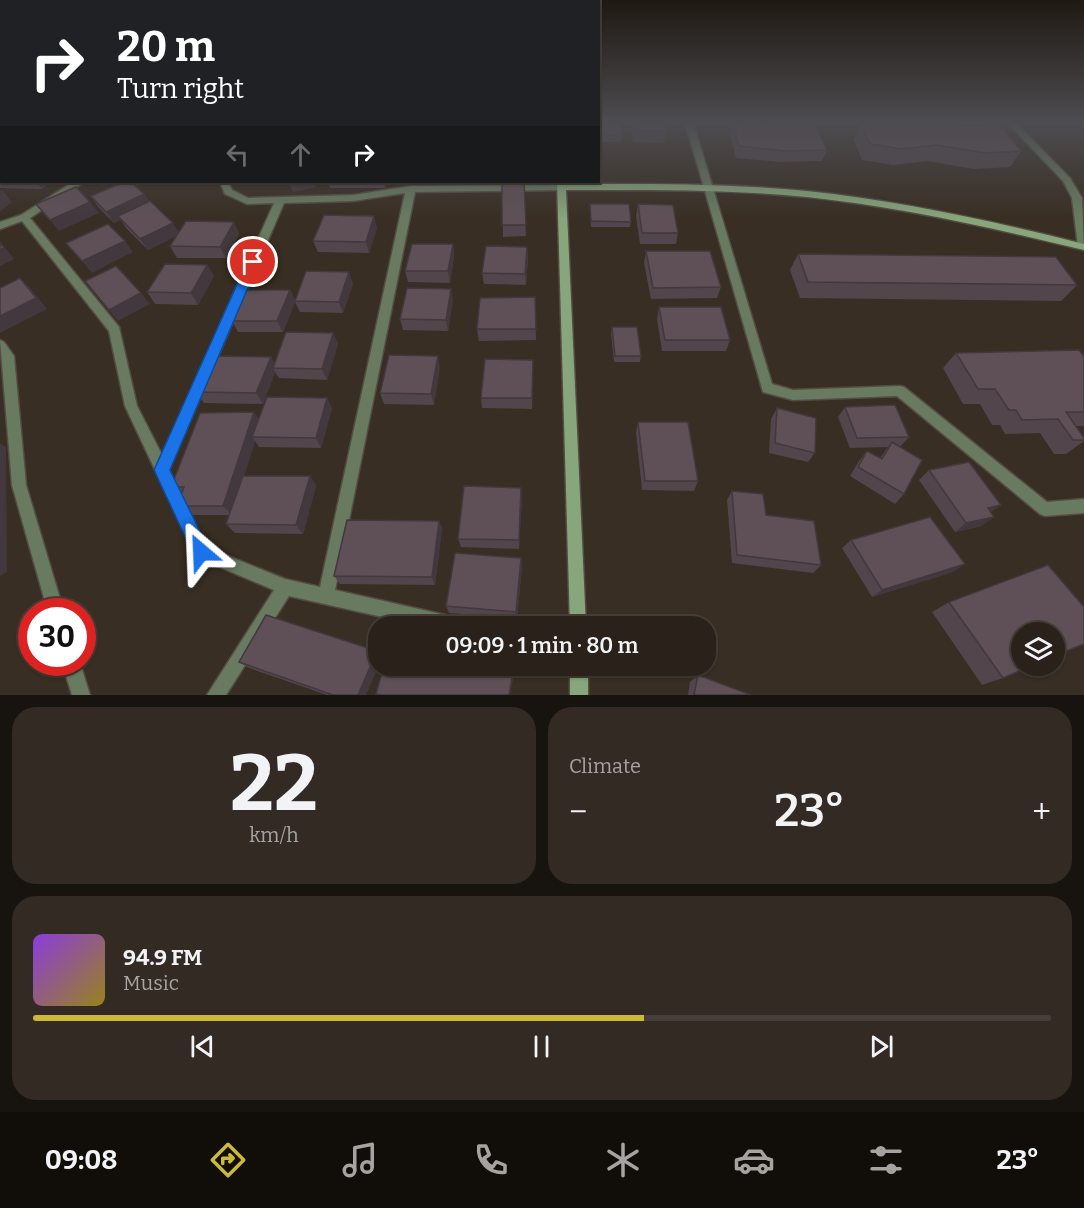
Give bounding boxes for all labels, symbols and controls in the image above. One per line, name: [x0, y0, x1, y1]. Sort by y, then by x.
text: 20 m: [117, 22, 215, 72]
icon: right: [18, 24, 96, 102]
text: Turn right: [117, 73, 244, 105]
icon: left: [221, 138, 254, 171]
icon: ahead: [284, 138, 317, 171]
icon: right: [347, 138, 380, 171]
pin: [227, 236, 278, 287]
icon: arrive: [236, 245, 269, 278]
position arrow: [169, 520, 233, 584]
speed limit sign: 30: [18, 598, 96, 676]
map controls: [1011, 622, 1065, 676]
button: layers: [1011, 622, 1065, 676]
text: 09:09 · 1 min · 80 m: [445, 632, 639, 659]
text: 22: [230, 737, 318, 831]
text: Climate: [569, 754, 641, 778]
text: 23°: [774, 784, 845, 838]
text: −: [569, 792, 587, 832]
text: +: [1032, 792, 1051, 832]
text: km/h: [249, 823, 299, 847]
text: 94.9 FM: [123, 944, 202, 971]
text: Music: [123, 971, 179, 995]
icon: previous: [186, 1030, 219, 1063]
icon: pause: [525, 1030, 558, 1063]
icon: next: [865, 1030, 898, 1063]
icon: directions: [207, 1139, 249, 1181]
icon: music: [339, 1139, 381, 1181]
icon: phone: [470, 1139, 512, 1181]
icon: climate: [602, 1139, 644, 1181]
icon: car: [733, 1139, 775, 1181]
icon: filters: [865, 1139, 907, 1181]
text: 09:08: [45, 1144, 118, 1176]
text: 23°: [997, 1144, 1039, 1176]

